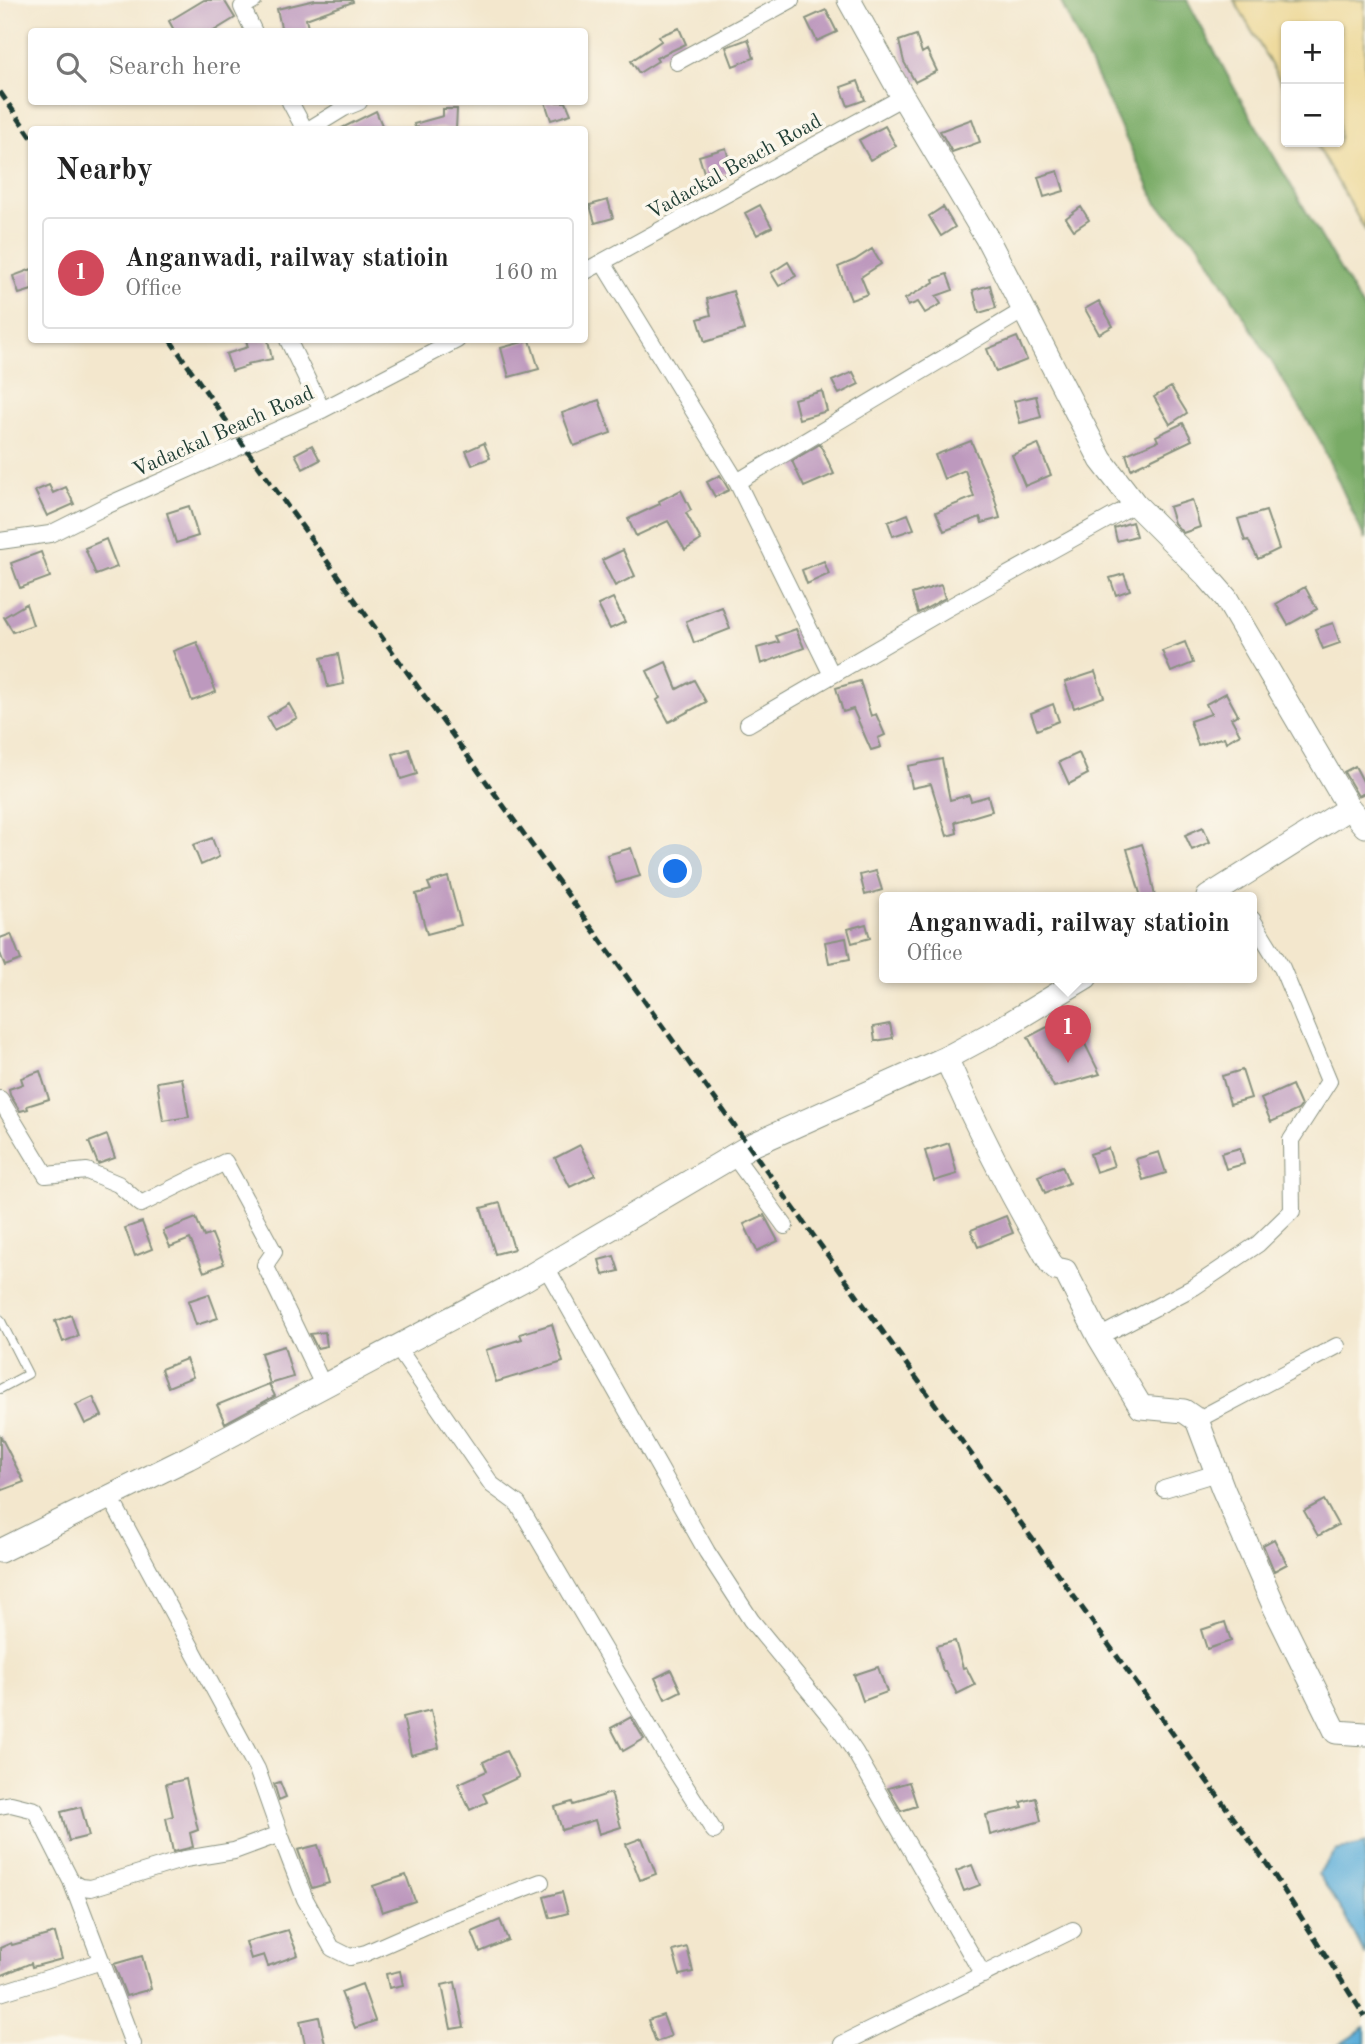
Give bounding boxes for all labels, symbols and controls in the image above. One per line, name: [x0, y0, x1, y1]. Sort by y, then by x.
map controls: [1281, 21, 1344, 147]
button: +: [1281, 21, 1344, 84]
search box: [28, 28, 588, 105]
icon: search: [52, 48, 90, 86]
text: Search here: [108, 54, 241, 80]
button: −: [1281, 84, 1344, 147]
street label: Vadackal Beach Road: [644, 111, 826, 224]
text: Nearby: [56, 156, 153, 186]
text: Anganwadi, railway statioin: [125, 246, 449, 272]
text: 1: [74, 261, 88, 284]
text: 160 m: [493, 261, 558, 284]
text: Office: [125, 277, 182, 300]
street label: Vadackal Beach Road: [130, 383, 317, 482]
your location: [658, 854, 692, 888]
popup: [879, 892, 1257, 983]
text: Anganwadi, railway statioin: [906, 911, 1230, 937]
text: Office: [906, 942, 963, 965]
pin: 1: [1045, 1005, 1091, 1063]

